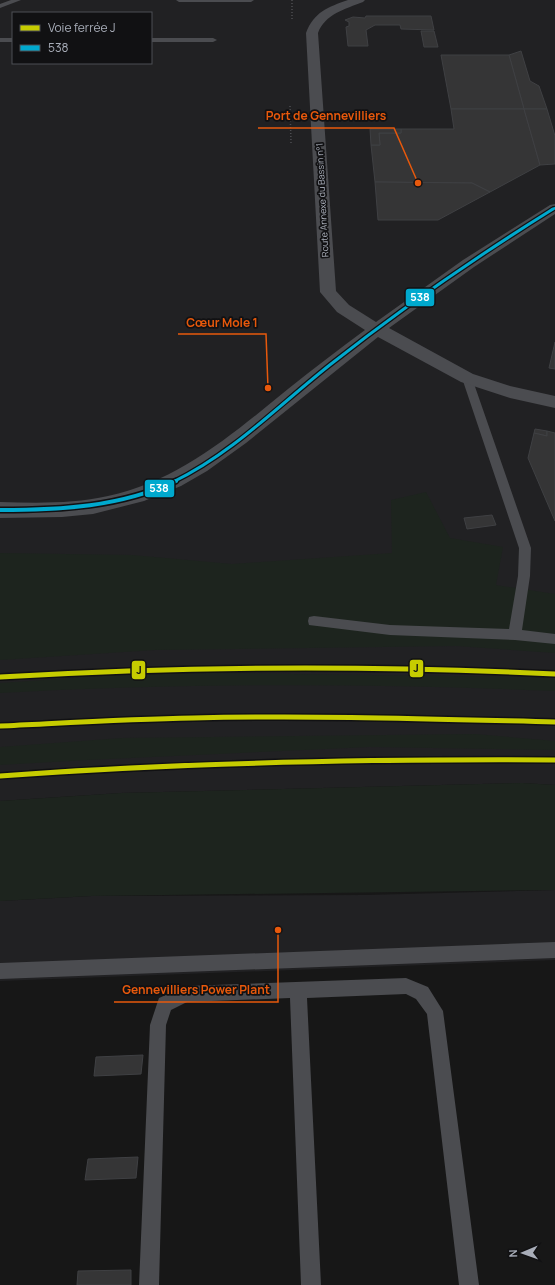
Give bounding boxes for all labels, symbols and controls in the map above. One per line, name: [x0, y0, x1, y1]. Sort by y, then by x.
legend: [12, 12, 152, 64]
text: Voie ferrée J: [48, 19, 116, 36]
text: 538: [48, 39, 69, 56]
callout: Port de Gennevilliers: [258, 104, 394, 128]
text: Port de Gennevilliers: [266, 107, 387, 124]
street label: Route Annexe du Bassin n°1: [313, 142, 331, 258]
line badge: 538: [405, 288, 435, 307]
text: 538: [410, 289, 430, 304]
callout: Cœur Mole 1: [178, 310, 266, 334]
text: Cœur Mole 1: [186, 314, 258, 331]
line badge: 538: [144, 479, 175, 498]
text: 538: [149, 480, 169, 495]
line badge: J: [409, 659, 424, 678]
line badge: J: [131, 660, 146, 680]
text: J: [413, 660, 419, 675]
text: J: [136, 662, 142, 677]
callout: Gennevilliers Power Plant: [114, 978, 278, 1002]
text: Gennevilliers Power Plant: [122, 981, 270, 998]
north arrow: [503, 1233, 543, 1273]
text: N: [505, 1249, 520, 1258]

